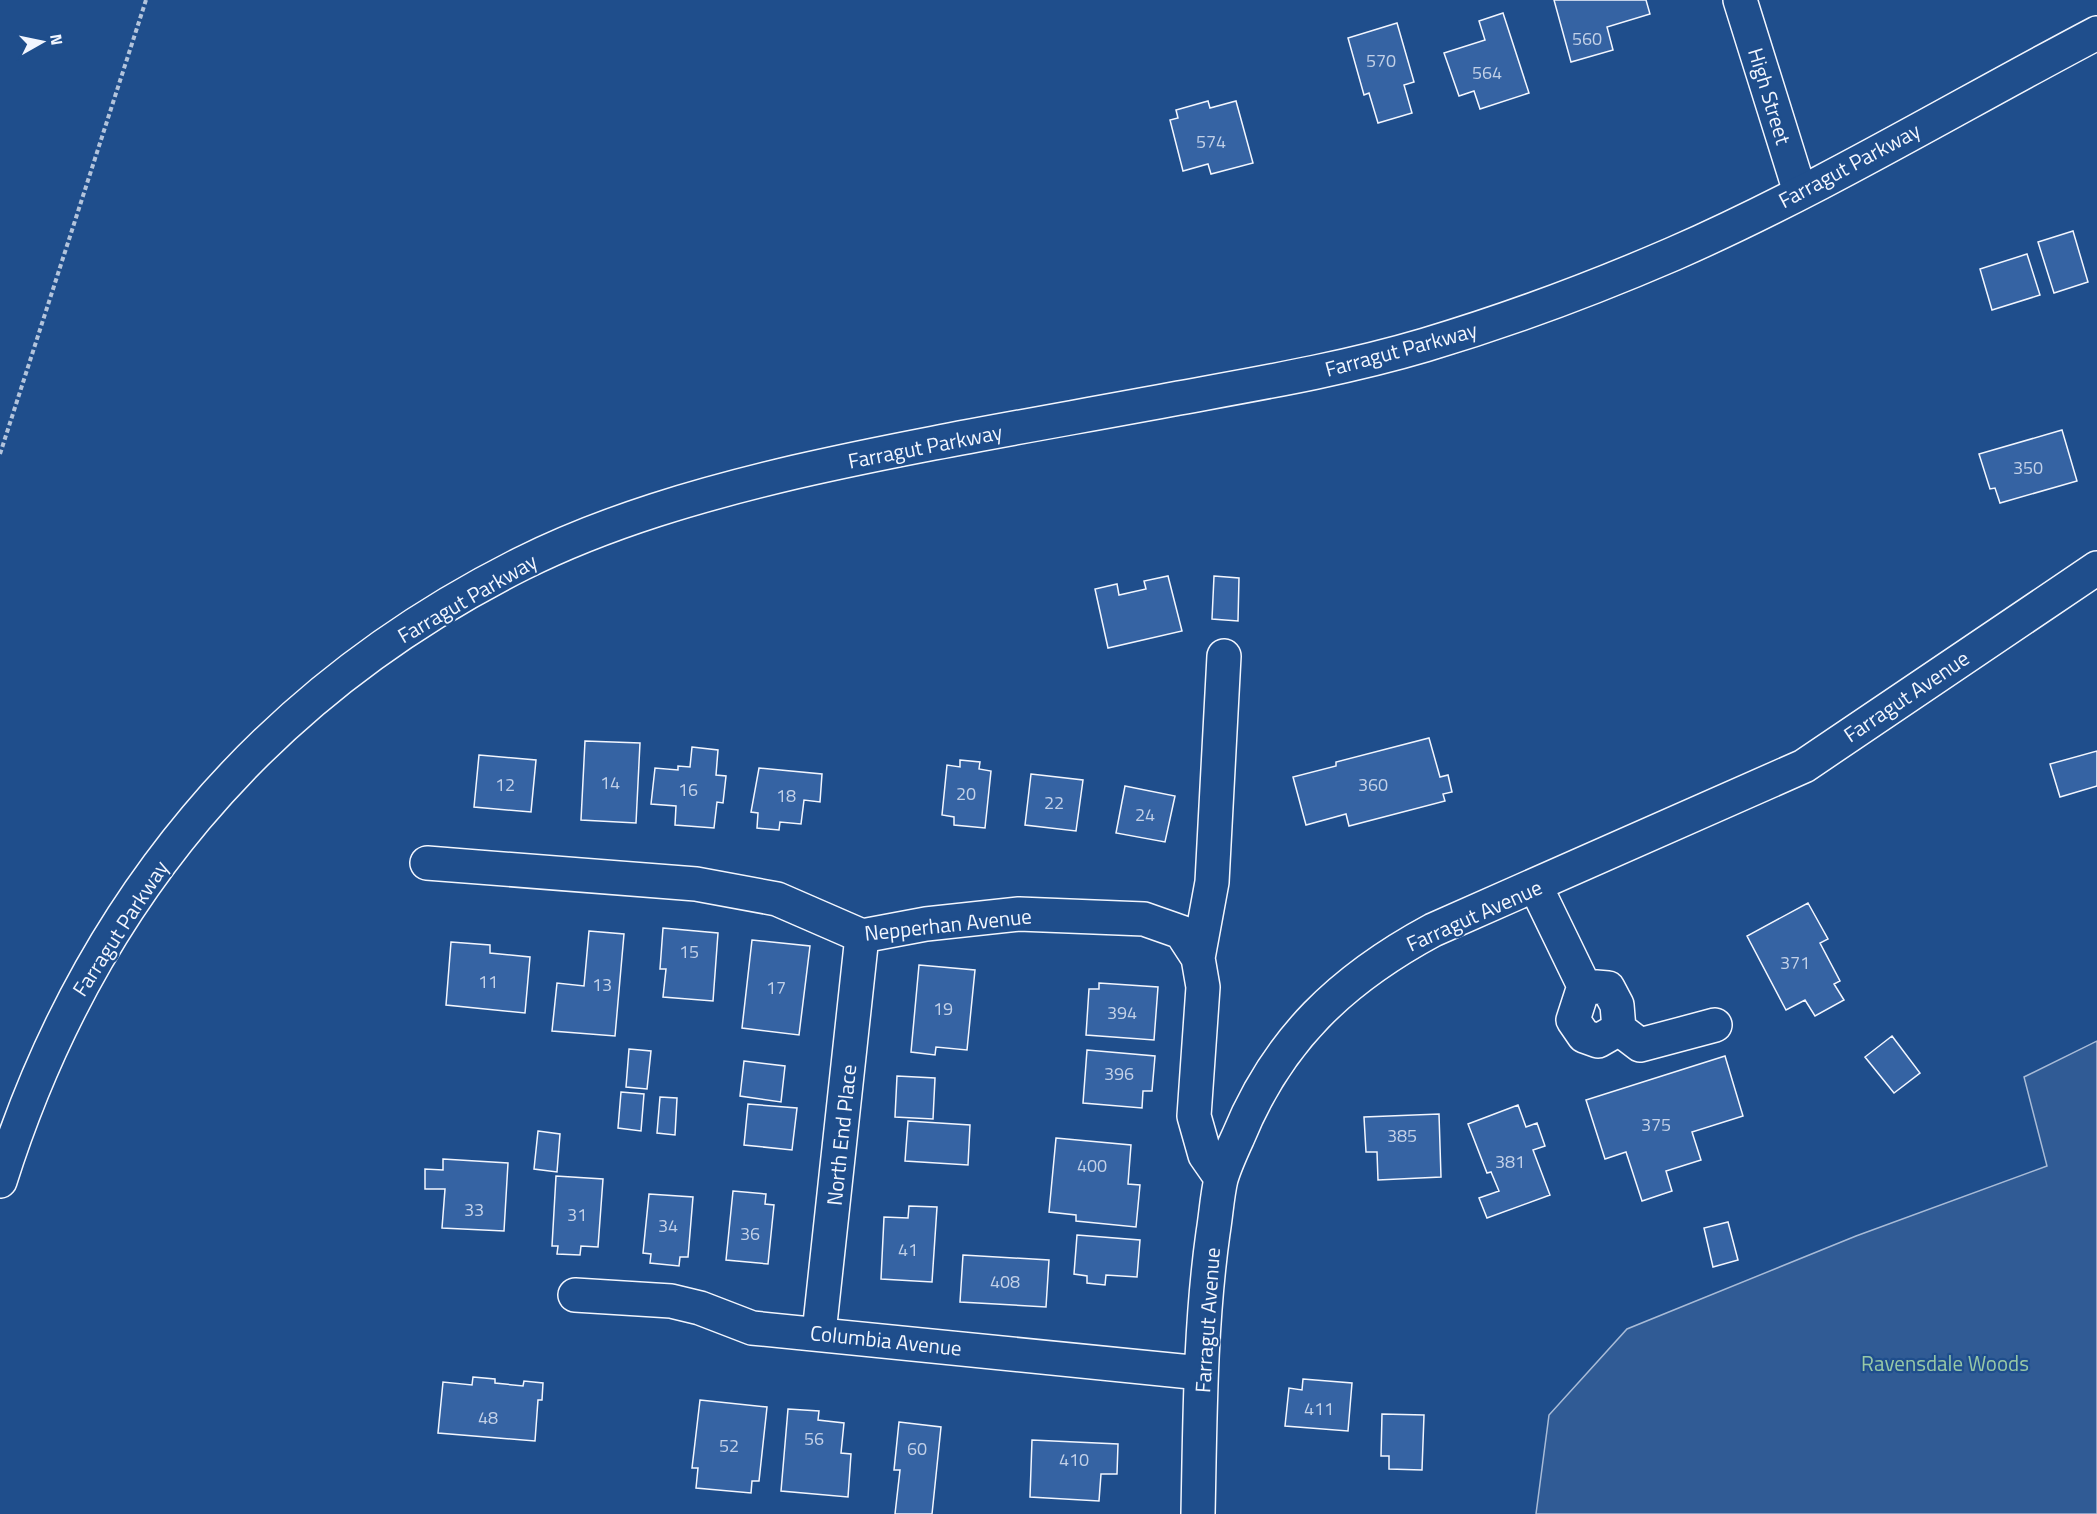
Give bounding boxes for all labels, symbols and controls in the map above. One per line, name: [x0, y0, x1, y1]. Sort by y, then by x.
north arrow: [12, 12, 72, 72]
house number: 560: [1572, 25, 1602, 52]
text: N: [44, 32, 70, 47]
street label: High Street: [1740, 44, 1800, 149]
house number: 570: [1366, 47, 1396, 74]
house number: 564: [1472, 59, 1502, 86]
street label: Farragut Parkway: [1772, 114, 1926, 216]
house number: 574: [1196, 128, 1226, 155]
street label: Farragut Parkway: [1321, 313, 1481, 385]
street label: Farragut Parkway: [845, 415, 1005, 477]
house number: 350: [2013, 454, 2043, 481]
street label: Farragut Parkway: [391, 545, 543, 651]
street label: Farragut Avenue: [1837, 642, 1975, 750]
house number: 14: [600, 769, 620, 796]
house number: 12: [495, 771, 515, 798]
house number: 360: [1358, 771, 1388, 798]
house number: 16: [678, 776, 698, 803]
house number: 20: [956, 780, 976, 807]
house number: 18: [776, 782, 796, 809]
house number: 22: [1044, 789, 1064, 816]
house number: 24: [1135, 801, 1155, 828]
street label: Farragut Parkway: [64, 854, 176, 1002]
street label: Farragut Avenue: [1401, 871, 1547, 959]
street label: Nepperhan Avenue: [863, 899, 1033, 949]
house number: 15: [679, 938, 699, 965]
house number: 371: [1780, 949, 1810, 976]
house number: 11: [478, 968, 498, 995]
house number: 13: [592, 971, 612, 998]
house number: 17: [766, 974, 786, 1001]
house number: 19: [933, 995, 953, 1022]
house number: 394: [1107, 999, 1137, 1026]
house number: 396: [1104, 1060, 1134, 1087]
street label: North End Place: [818, 1063, 864, 1207]
house number: 375: [1641, 1111, 1671, 1138]
house number: 385: [1387, 1122, 1417, 1149]
house number: 381: [1495, 1148, 1525, 1175]
house number: 400: [1077, 1152, 1107, 1179]
house number: 33: [464, 1196, 484, 1223]
house number: 31: [567, 1201, 587, 1228]
house number: 34: [658, 1212, 678, 1239]
house number: 36: [740, 1220, 760, 1247]
house number: 41: [898, 1236, 918, 1263]
street label: Farragut Avenue: [1186, 1246, 1228, 1394]
house number: 408: [990, 1268, 1020, 1295]
street label: Columbia Avenue: [809, 1316, 963, 1364]
park label: Ravensdale Woods: [1861, 1347, 2029, 1379]
house number: 411: [1304, 1395, 1334, 1422]
house number: 48: [478, 1404, 498, 1431]
house number: 56: [804, 1425, 824, 1452]
house number: 52: [719, 1432, 739, 1459]
house number: 60: [907, 1435, 927, 1462]
house number: 410: [1059, 1446, 1089, 1473]

